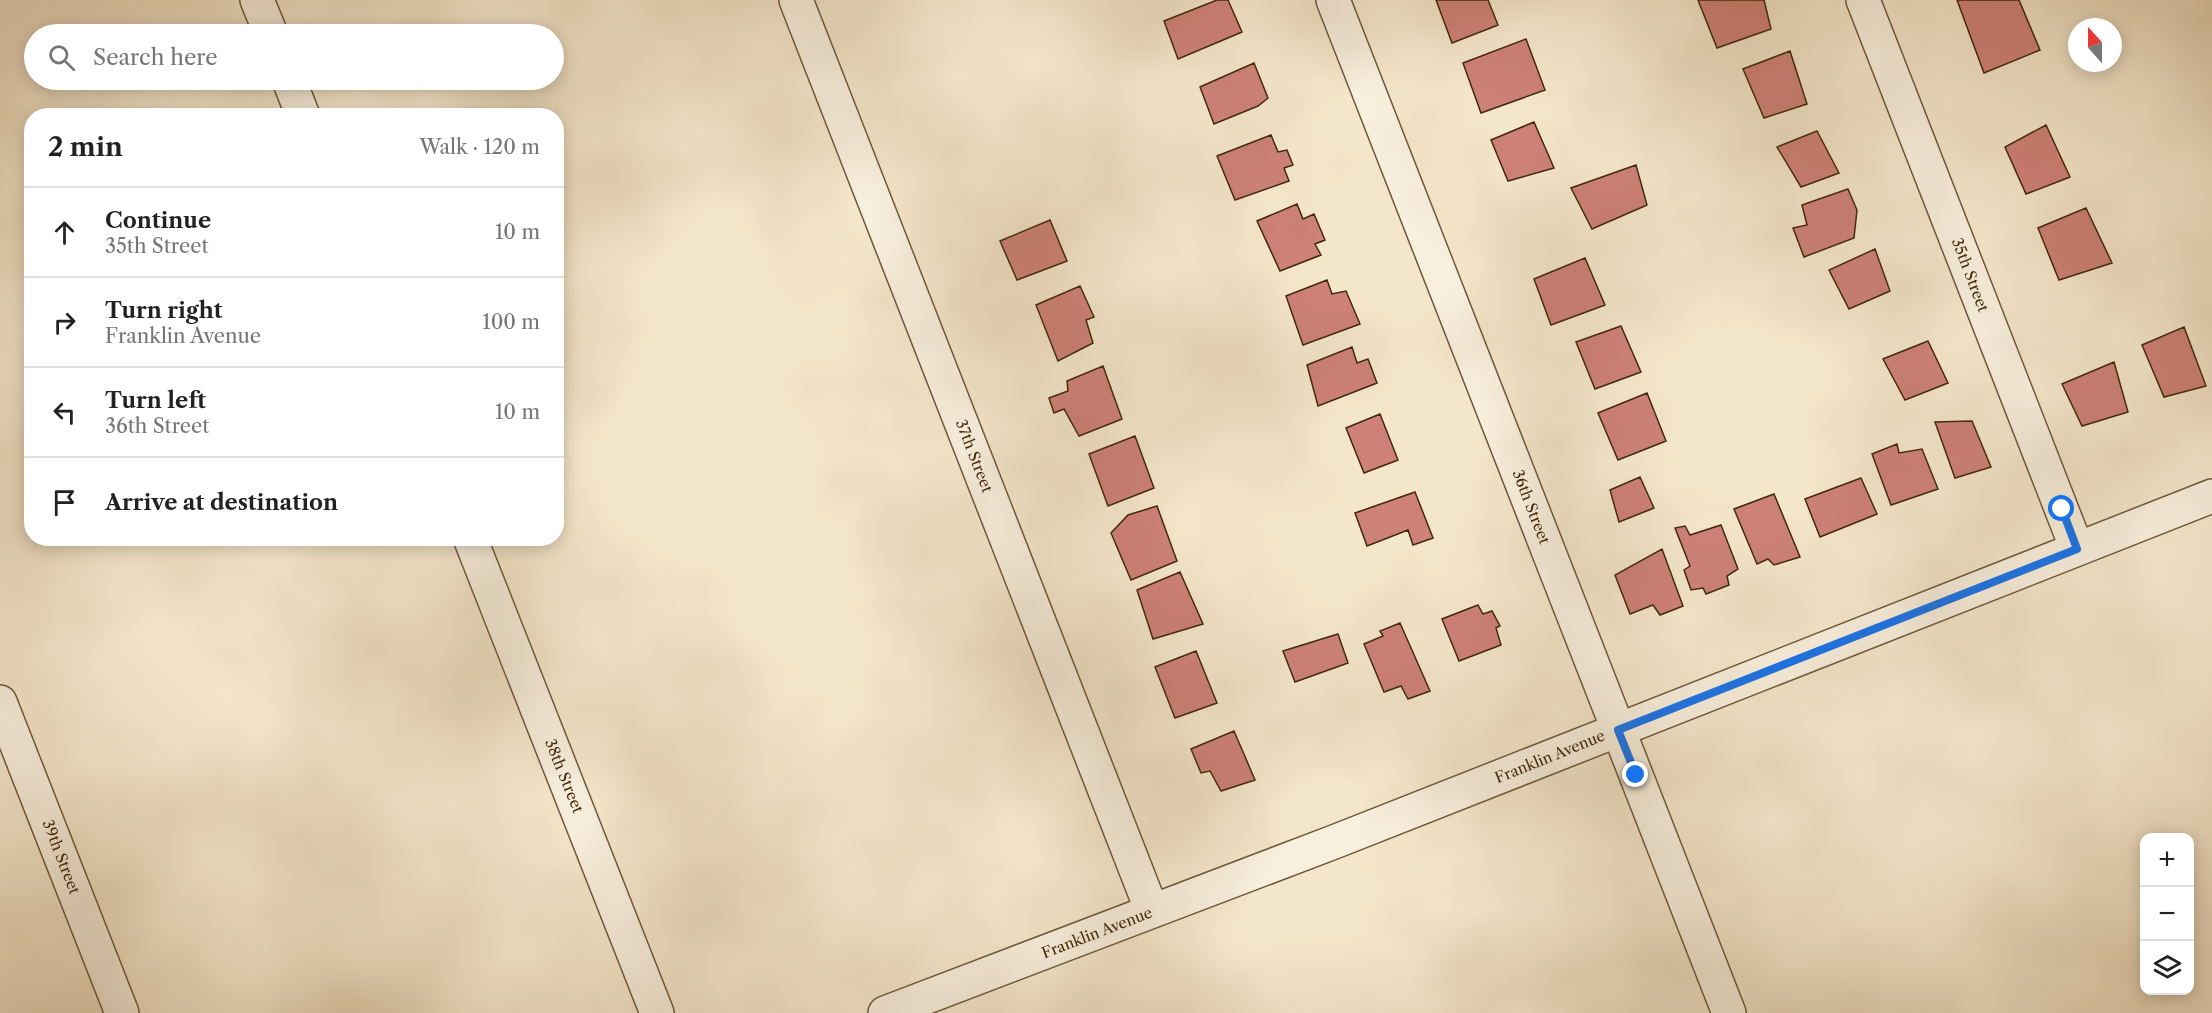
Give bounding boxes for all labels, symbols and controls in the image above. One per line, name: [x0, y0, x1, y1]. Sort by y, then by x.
north arrow: [2068, 18, 2122, 72]
search box: [24, 24, 564, 90]
icon: search: [45, 41, 78, 74]
text: Search here: [93, 44, 218, 71]
text: 2 min: [48, 131, 123, 163]
text: Walk · 120 m: [419, 135, 540, 159]
text: Continue: [105, 207, 211, 234]
icon: ahead: [48, 216, 81, 249]
text: 10 m: [495, 220, 540, 244]
text: 35th Street: [105, 234, 208, 258]
street label: 35th Street: [1948, 235, 1993, 315]
text: Turn right: [105, 297, 223, 324]
icon: right: [48, 306, 81, 339]
text: 100 m: [482, 310, 540, 334]
text: Franklin Avenue: [105, 324, 261, 348]
text: Turn left: [105, 387, 206, 414]
icon: left: [48, 396, 81, 429]
text: 10 m: [495, 400, 540, 424]
text: 36th Street: [105, 414, 209, 438]
street label: 37th Street: [952, 417, 997, 496]
street label: 36th Street: [1509, 467, 1555, 547]
icon: arrive: [48, 486, 81, 519]
text: Arrive at destination: [105, 489, 338, 516]
route start: [2048, 495, 2074, 521]
street label: Franklin Avenue: [1492, 726, 1608, 787]
street label: 38th Street: [541, 736, 588, 816]
route end: [1622, 761, 1648, 787]
street label: 39th Street: [39, 817, 85, 897]
map controls: [2140, 833, 2194, 995]
button: +: [2140, 833, 2194, 887]
button: −: [2140, 887, 2194, 941]
street label: Franklin Avenue: [1039, 903, 1155, 962]
button: layers: [2140, 941, 2194, 995]

